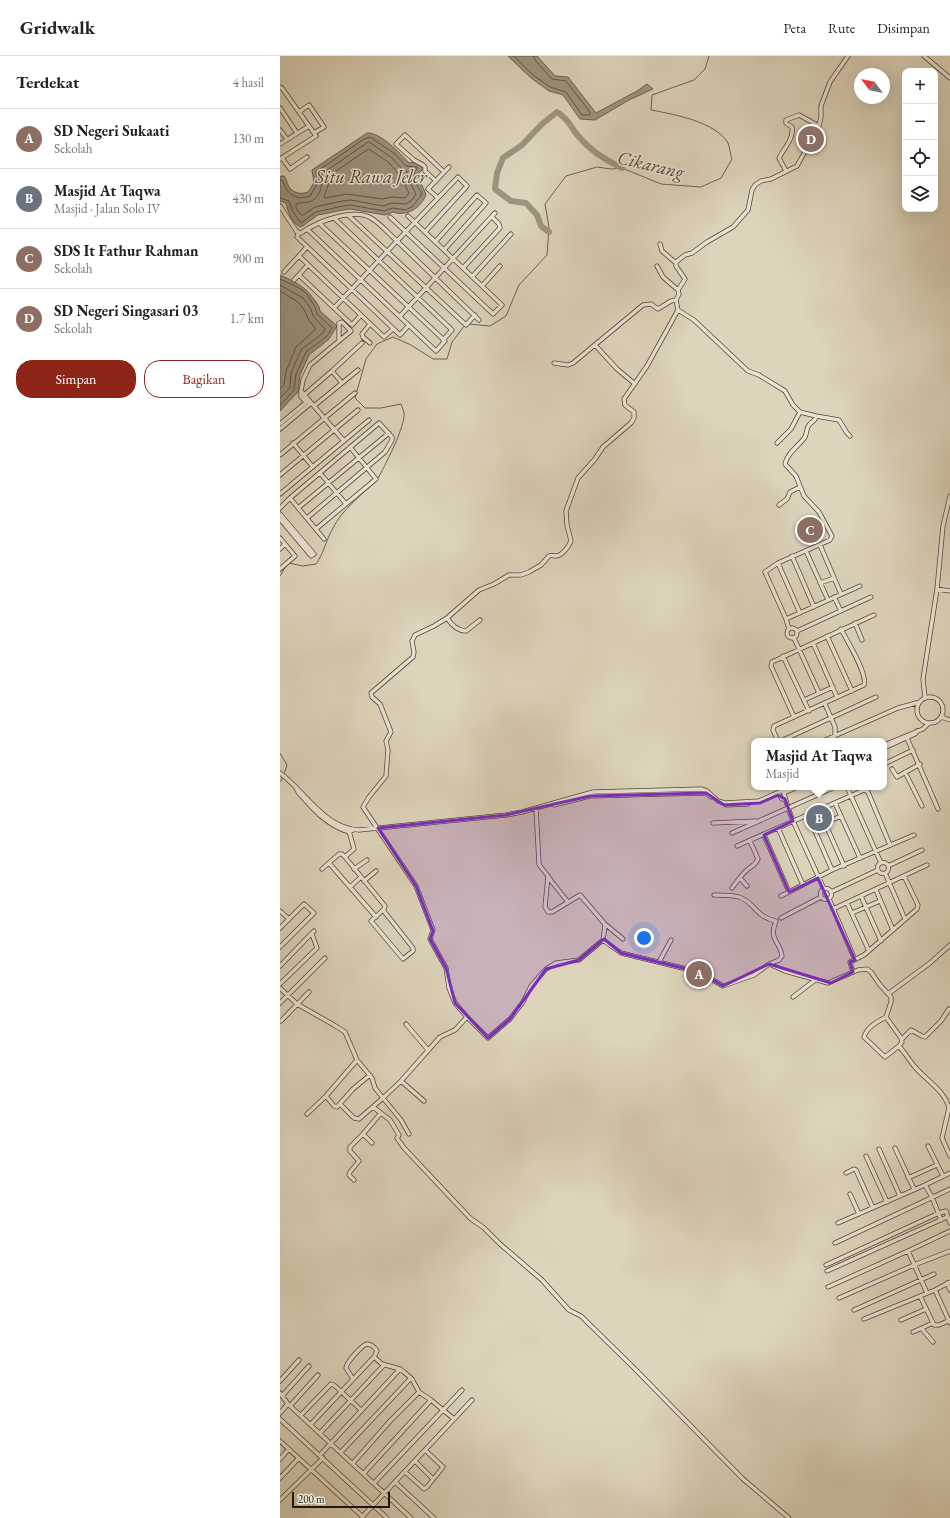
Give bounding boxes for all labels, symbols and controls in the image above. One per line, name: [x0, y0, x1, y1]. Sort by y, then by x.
text: Gridwalk: [20, 15, 95, 40]
text: Peta: [784, 19, 806, 37]
text: Rute: [828, 19, 855, 37]
text: Disimpan: [877, 19, 930, 37]
north arrow: [854, 68, 890, 104]
map controls: [902, 68, 938, 212]
button: +: [902, 68, 938, 104]
text: Terdekat: [16, 71, 79, 93]
text: 4 hasil: [233, 74, 264, 91]
button: −: [902, 104, 938, 140]
text: SD Negeri Sukaati: [54, 121, 169, 140]
pin: D: [798, 124, 824, 154]
text: A: [24, 130, 34, 147]
text: 130 m: [233, 130, 264, 147]
text: Sekolah: [54, 140, 92, 157]
button: locate: [902, 140, 938, 176]
water label: Cikarang: [615, 145, 688, 185]
water label: Situ Rawa Jeler: [314, 164, 428, 189]
button: layers: [902, 176, 938, 212]
text: Masjid At Taqwa: [54, 181, 161, 200]
text: B: [25, 190, 33, 207]
text: 430 m: [233, 190, 264, 207]
text: Masjid · Jalan Solo IV: [54, 200, 160, 217]
text: SDS It Fathur Rahman: [54, 241, 199, 260]
text: C: [24, 250, 34, 267]
text: 900 m: [233, 250, 264, 267]
text: Sekolah: [54, 260, 92, 277]
text: SD Negeri Singasari 03: [54, 301, 199, 320]
text: D: [24, 310, 34, 327]
text: 1.7 km: [230, 310, 264, 327]
text: Sekolah: [54, 320, 92, 337]
button: Simpan: [16, 360, 136, 398]
button: Bagikan: [144, 360, 264, 398]
pin: C: [797, 515, 823, 545]
popup: [751, 738, 887, 790]
text: Masjid At Taqwa: [766, 746, 872, 765]
text: Masjid: [766, 765, 799, 782]
pin: B: [806, 803, 832, 833]
your location: [634, 928, 654, 948]
pin: A: [686, 959, 712, 989]
scale bar: [292, 1490, 390, 1509]
text: 200 m: [298, 1492, 325, 1506]

